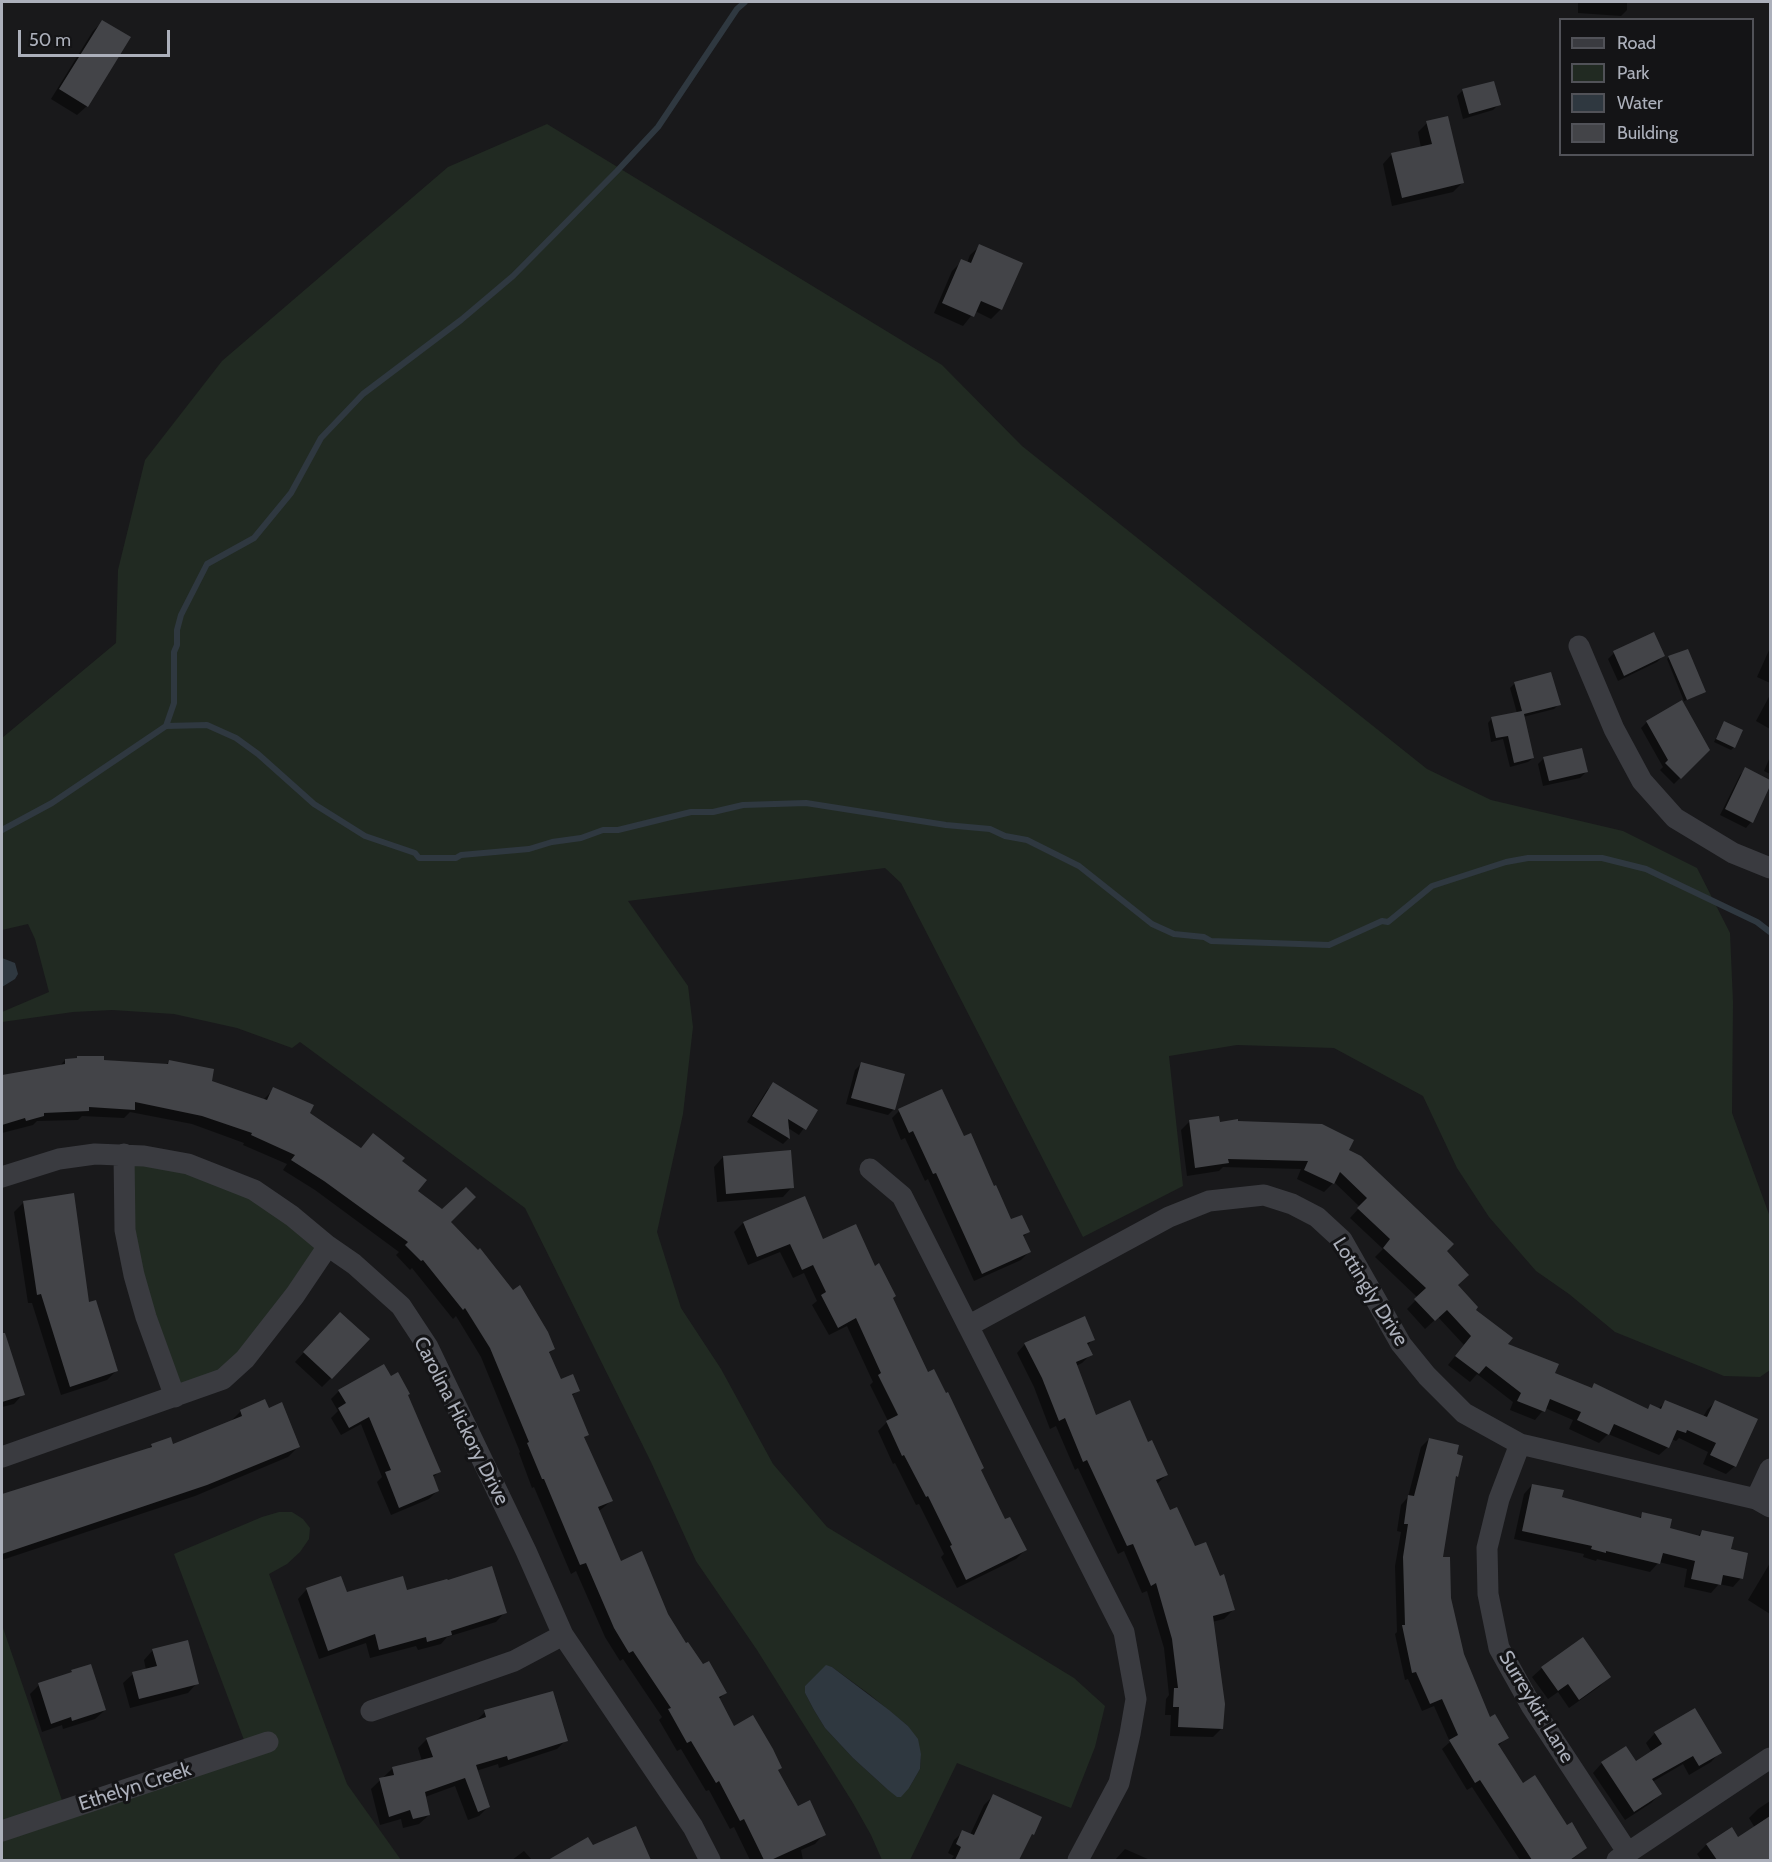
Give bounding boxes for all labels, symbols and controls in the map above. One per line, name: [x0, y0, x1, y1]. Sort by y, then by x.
scale bar: [21, 18, 172, 56]
legend: [1559, 18, 1754, 156]
text: 50 m: [29, 29, 71, 51]
text: Road: [1617, 32, 1656, 54]
text: Park: [1617, 62, 1649, 84]
text: Water: [1617, 92, 1663, 114]
text: Building: [1617, 122, 1678, 144]
street label: Lottingly Drive: [1327, 1233, 1413, 1351]
street label: Carolina Hickory Drive: [408, 1333, 514, 1509]
street label: Surreykirt Lane: [1493, 1647, 1579, 1767]
street label: Ethelyn Creek: [76, 1758, 194, 1816]

